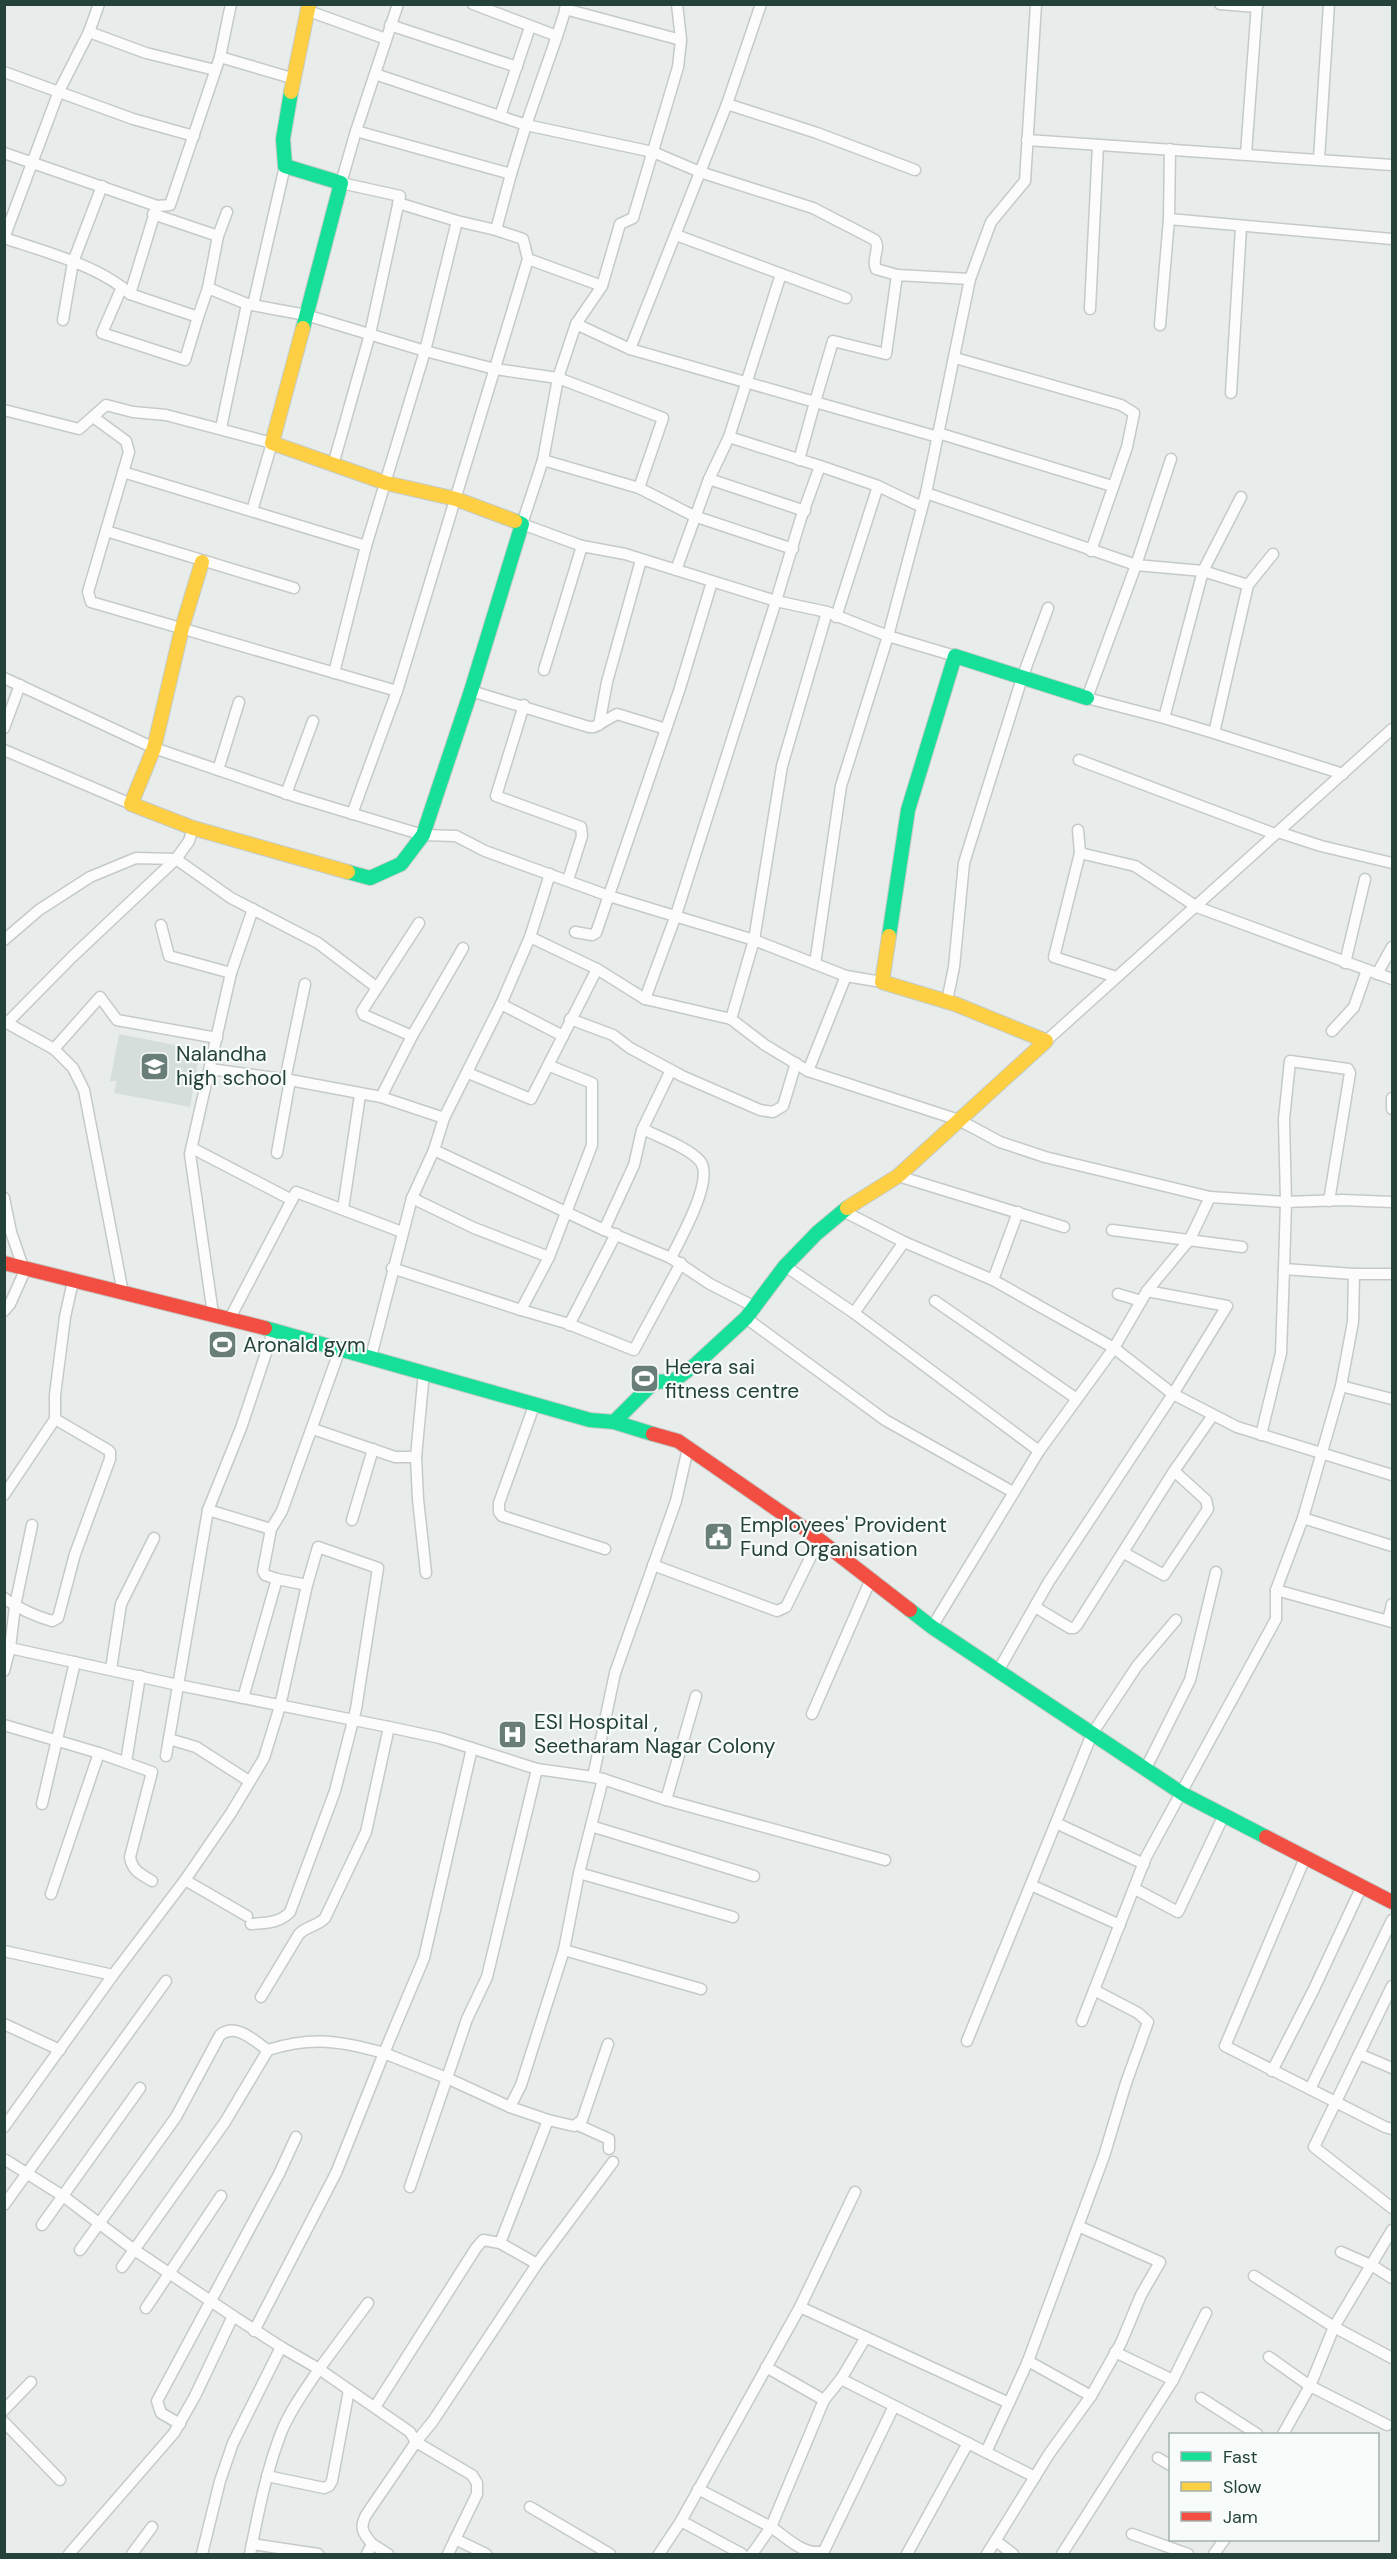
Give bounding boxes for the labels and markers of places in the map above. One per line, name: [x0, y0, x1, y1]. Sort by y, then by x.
place label: Nalandha high school: [176, 1040, 287, 1092]
school or university icon: Nalandha high school: [139, 1050, 171, 1082]
sports icon: Aronald gym: [206, 1329, 238, 1361]
place label: Aronald gym: [243, 1331, 366, 1359]
place label: Heera sai fitness centre: [665, 1353, 799, 1405]
sports icon: Heera sai fitness centre: [628, 1363, 660, 1395]
place label: Employees' Provident Fund Organisation: [740, 1511, 947, 1563]
public building icon: Employees' Provident Fund Organisation: [703, 1521, 735, 1553]
place label: ESI Hospital , Seetharam Nagar Colony: [534, 1708, 776, 1760]
hospital icon: ESI Hospital , Seetharam Nagar Colony: [497, 1718, 529, 1750]

